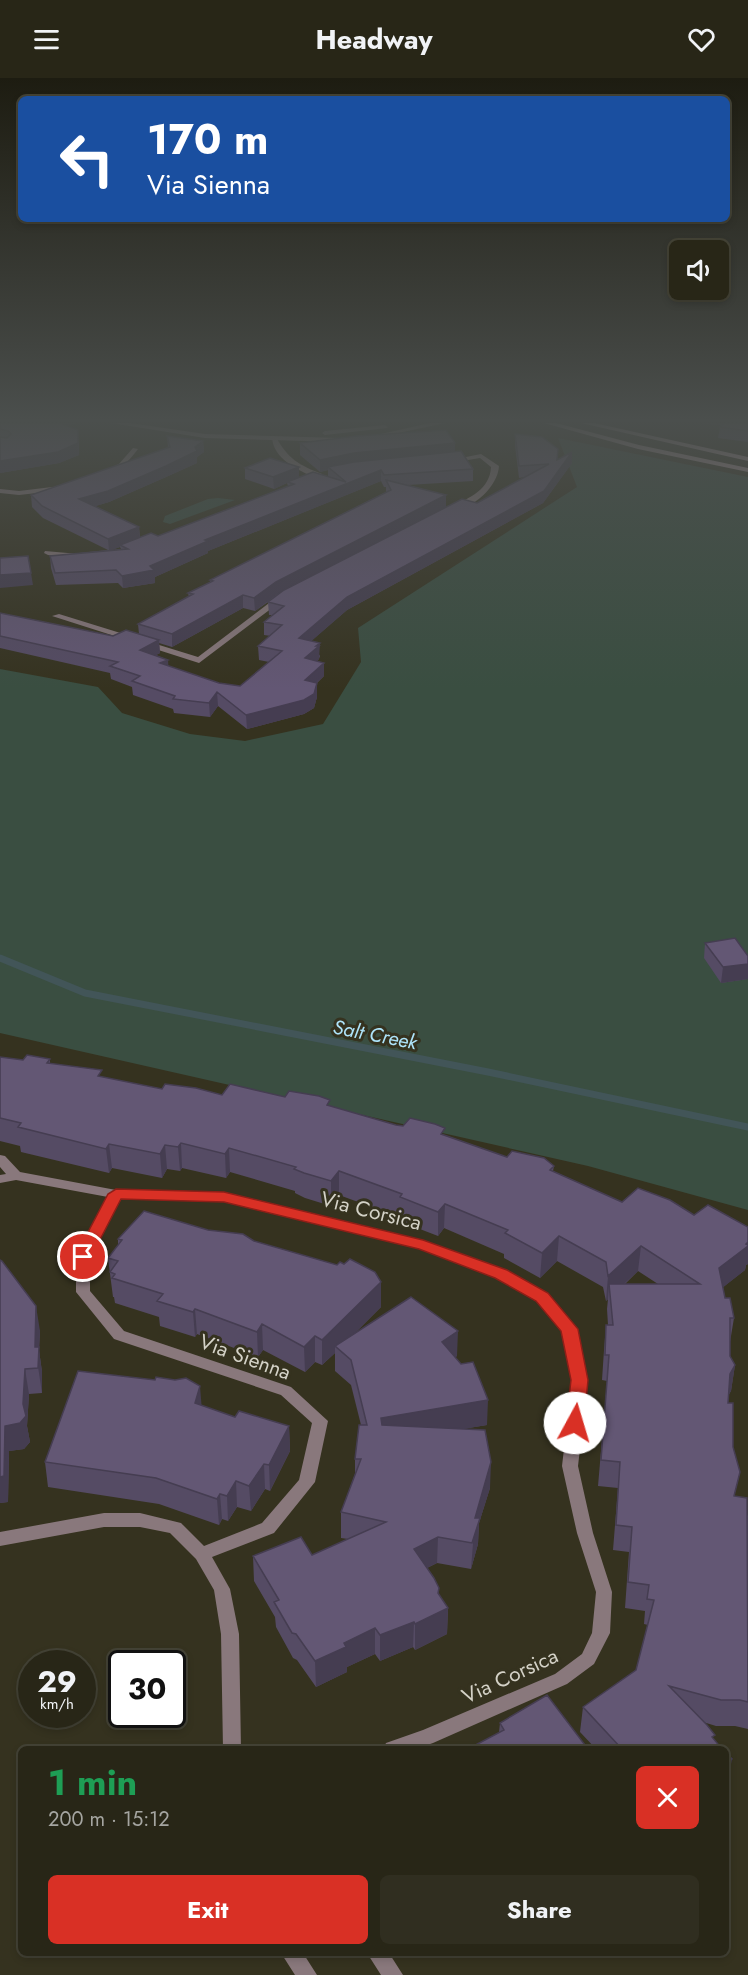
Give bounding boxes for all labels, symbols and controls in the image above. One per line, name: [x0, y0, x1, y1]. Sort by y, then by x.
text: Headway: [316, 20, 432, 59]
icon: menu: [30, 23, 63, 56]
icon: heart: [685, 23, 718, 56]
text: 170 m: [147, 109, 269, 170]
icon: left: [48, 120, 126, 198]
text: Via Sienna: [147, 165, 270, 204]
map controls: [669, 240, 729, 300]
button: sound: [669, 240, 729, 300]
water label: Salt Creek: [330, 1013, 421, 1058]
street label: Via Corsica: [317, 1184, 425, 1238]
pin: [57, 1231, 108, 1282]
icon: arrive: [66, 1240, 99, 1273]
street label: Via Sienna: [195, 1327, 295, 1387]
position arrow: [543, 1391, 607, 1455]
street label: Via Corsica: [457, 1641, 563, 1711]
speed limit sign: 30: [108, 1650, 186, 1728]
text: 29: [37, 1660, 77, 1703]
text: km/h: [40, 1693, 74, 1715]
text: 1 min: [48, 1756, 137, 1808]
button: close: [636, 1766, 699, 1829]
text: 200 m · 15:12: [48, 1805, 170, 1834]
button: Exit: [48, 1875, 368, 1944]
button: Share: [380, 1875, 699, 1944]

